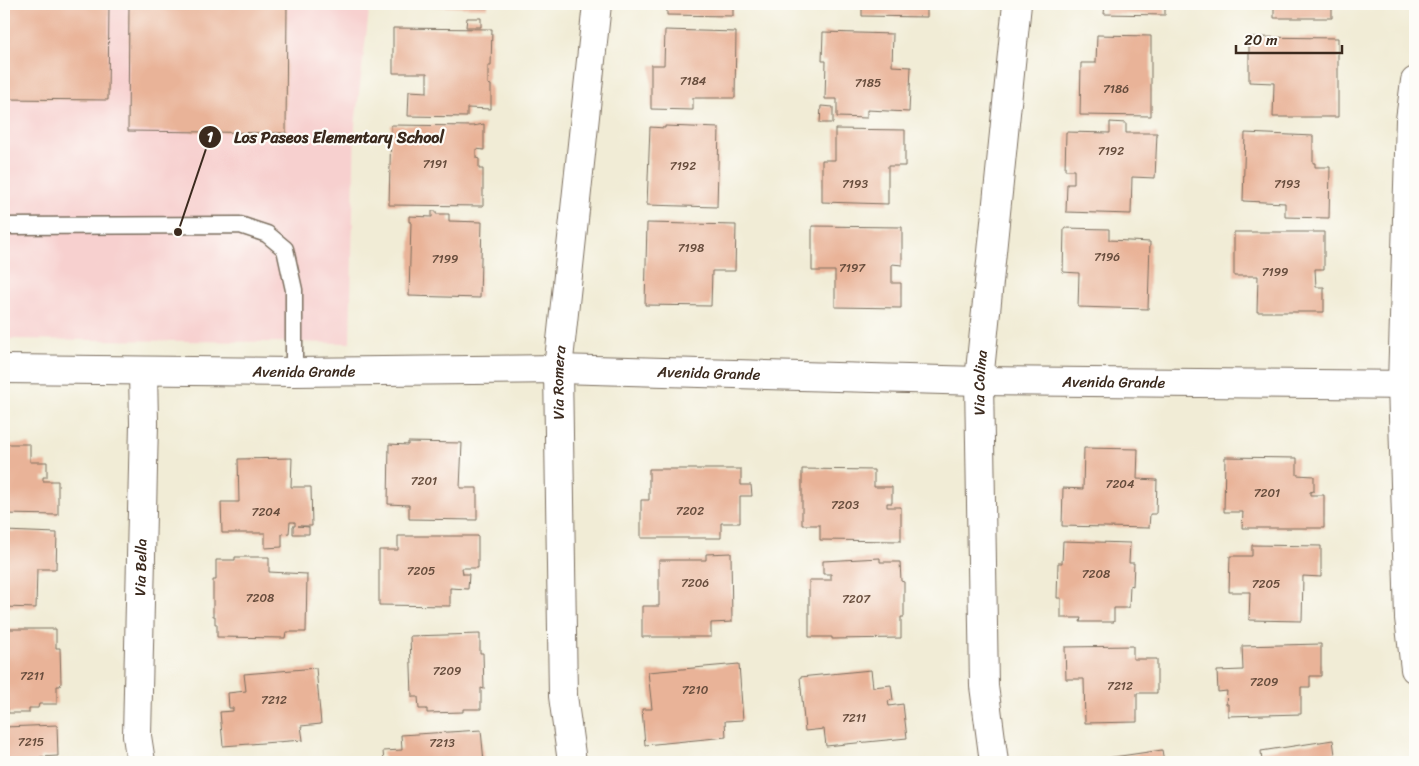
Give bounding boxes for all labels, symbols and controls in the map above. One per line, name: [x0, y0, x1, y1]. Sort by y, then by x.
scale bar: [1236, 22, 1343, 54]
text: 20 m: [1244, 27, 1278, 53]
house number: 7184: [680, 70, 707, 92]
house number: 7185: [855, 72, 881, 94]
house number: 7186: [1103, 78, 1129, 100]
callout: Los Paseos Elementary School: [198, 122, 455, 153]
text: Los Paseos Elementary School: [234, 123, 445, 152]
text: 1: [207, 124, 214, 150]
house number: 7192: [1098, 140, 1124, 162]
house number: 7191: [423, 153, 447, 175]
house number: 7192: [670, 155, 696, 177]
house number: 7193: [842, 173, 868, 195]
house number: 7193: [1274, 173, 1300, 195]
house number: 7198: [678, 237, 704, 259]
house number: 7196: [1094, 246, 1120, 268]
house number: 7199: [432, 248, 458, 270]
house number: 7197: [839, 257, 866, 279]
house number: 7199: [1262, 261, 1288, 283]
street label: Via Romera: [545, 344, 573, 420]
street label: Via Colina: [966, 348, 995, 416]
street label: Avenida Grande: [251, 358, 356, 385]
street label: Avenida Grande: [656, 359, 761, 388]
street label: Avenida Grande: [1061, 369, 1166, 396]
house number: 7201: [411, 470, 437, 492]
house number: 7204: [1106, 473, 1135, 495]
house number: 7201: [1254, 482, 1280, 504]
house number: 7203: [831, 494, 859, 516]
house number: 7202: [676, 500, 704, 522]
house number: 7204: [252, 501, 281, 523]
street label: Via Bella: [127, 538, 154, 596]
house number: 7205: [407, 560, 435, 582]
house number: 7208: [1082, 563, 1110, 585]
house number: 7206: [681, 572, 709, 594]
house number: 7205: [1252, 573, 1280, 595]
house number: 7208: [246, 587, 274, 609]
house number: 7207: [842, 588, 871, 610]
house number: 7209: [433, 660, 461, 682]
house number: 7211: [20, 665, 44, 687]
house number: 7209: [1250, 671, 1278, 693]
house number: 7212: [1107, 675, 1133, 697]
house number: 7210: [682, 679, 709, 701]
house number: 7212: [261, 689, 287, 711]
house number: 7211: [842, 707, 866, 729]
house number: 7215: [18, 731, 44, 753]
house number: 7213: [429, 732, 455, 754]

